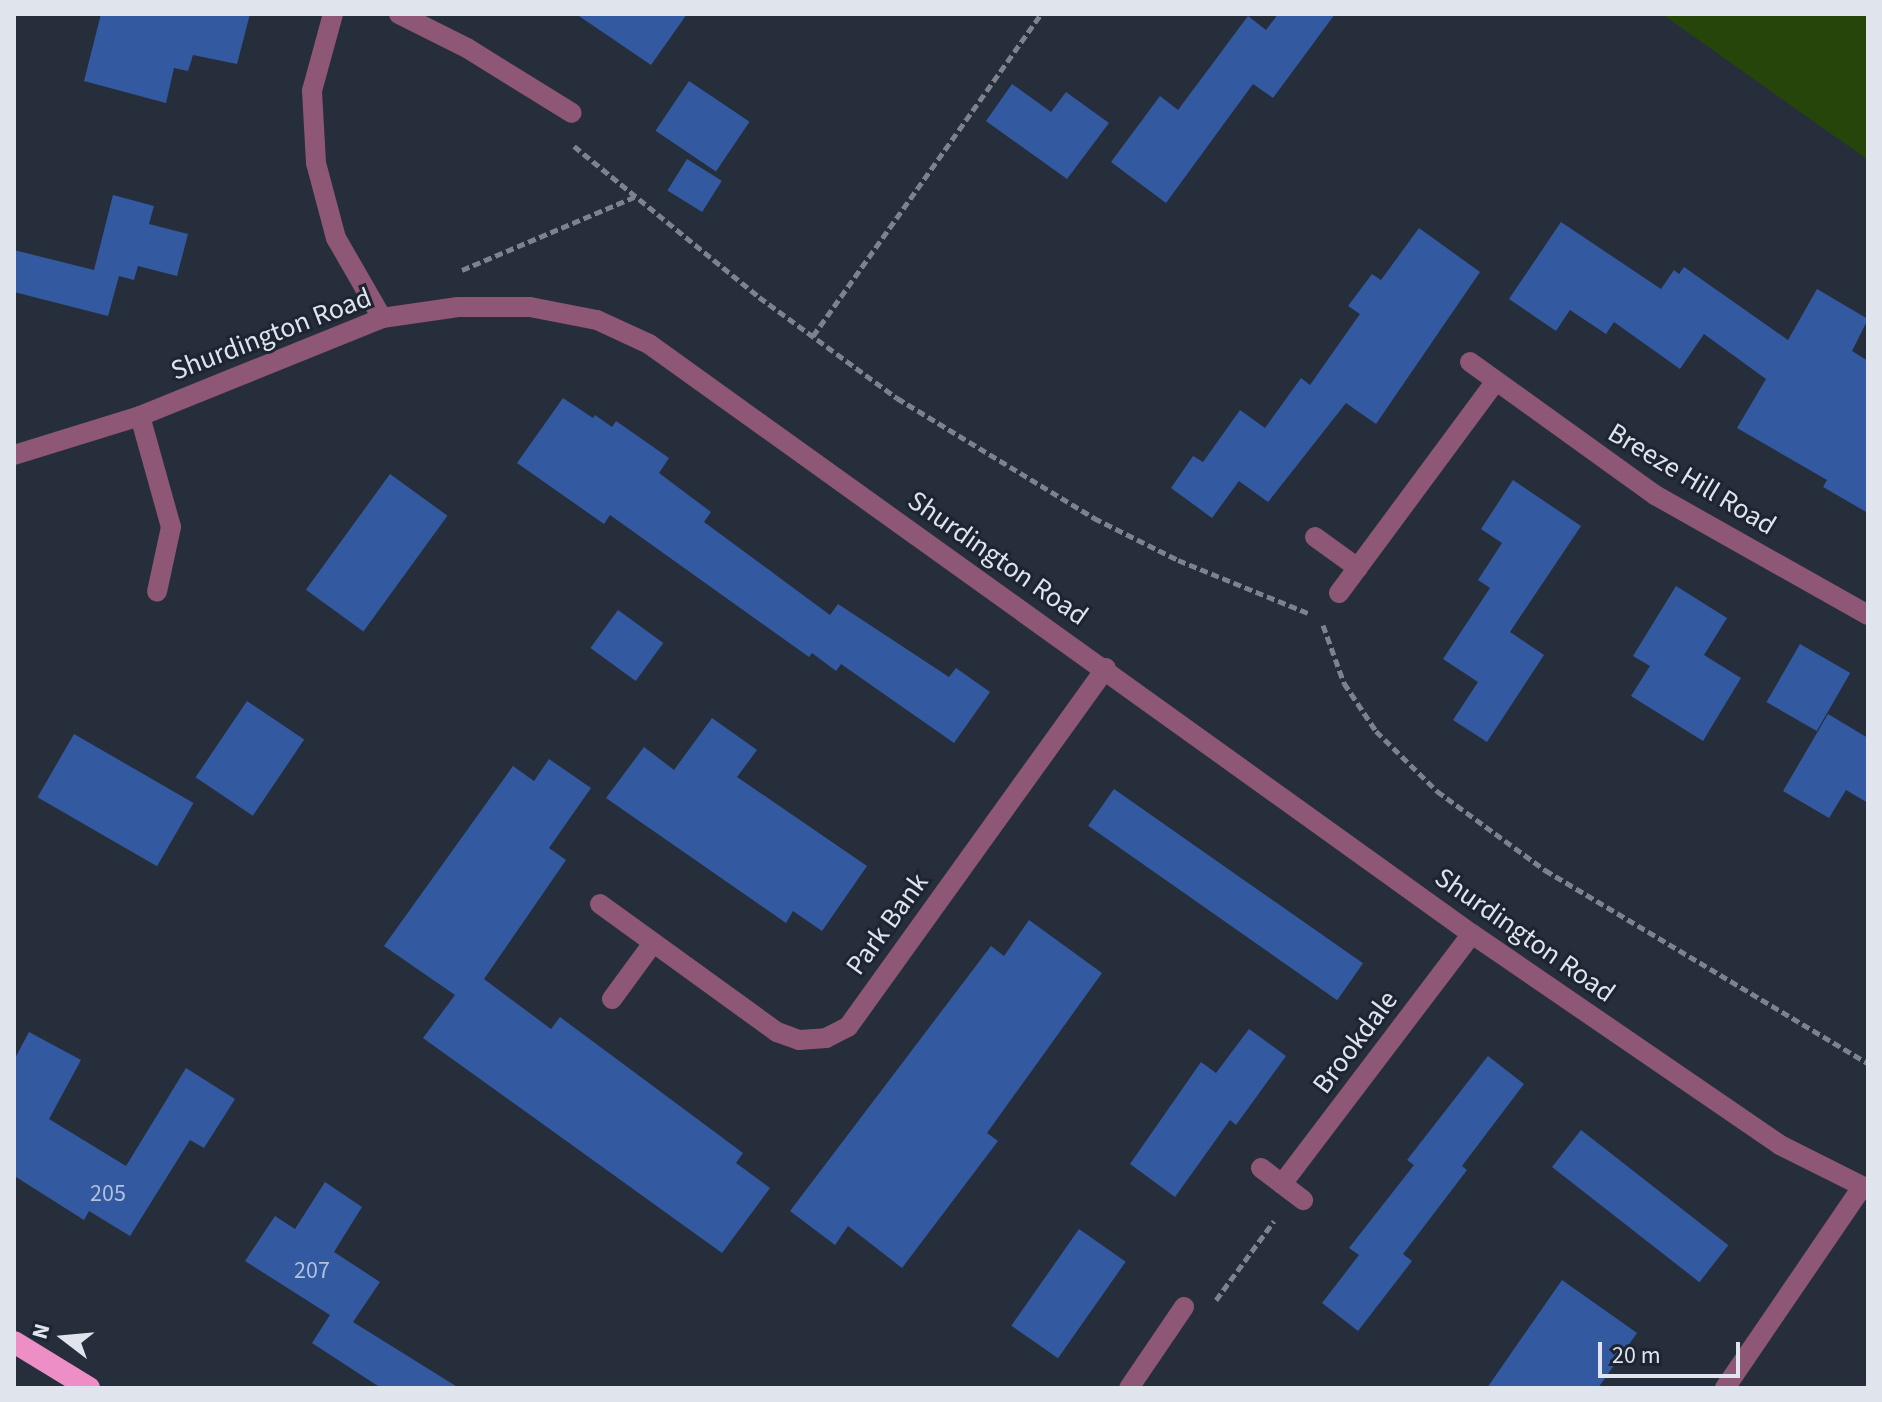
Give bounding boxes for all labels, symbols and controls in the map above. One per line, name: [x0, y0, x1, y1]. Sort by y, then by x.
street label: Shurdington Road: [166, 280, 376, 388]
street label: Breeze Hill Road: [1602, 416, 1782, 542]
street label: Shurdington Road: [902, 483, 1094, 633]
street label: Shurdington Road: [1429, 860, 1621, 1010]
street label: Park Bank: [839, 867, 935, 981]
street label: Brookdale: [1305, 984, 1405, 1100]
house number: 205: [90, 1180, 126, 1208]
house number: 207: [294, 1257, 330, 1285]
north arrow: [24, 1298, 104, 1378]
text: N: [24, 1320, 58, 1343]
scale bar: [1602, 1326, 1744, 1376]
text: 20 m: [1612, 1338, 1661, 1373]

